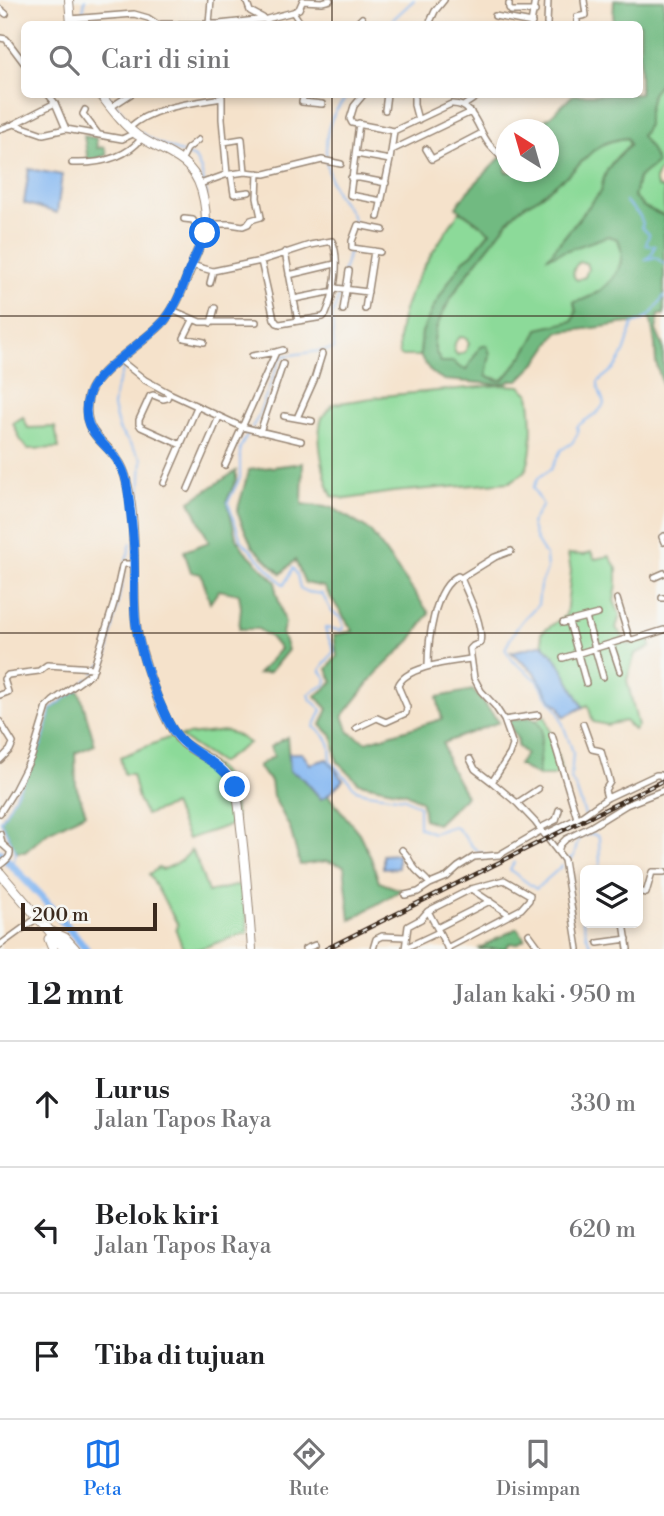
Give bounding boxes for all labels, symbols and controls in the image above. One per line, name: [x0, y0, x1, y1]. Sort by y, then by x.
search box: [21, 21, 643, 98]
icon: search: [45, 41, 83, 79]
text: Cari di sini: [101, 44, 230, 76]
north arrow: [496, 119, 559, 182]
route start: [189, 217, 220, 248]
route end: [219, 771, 250, 802]
map controls: [580, 865, 643, 928]
button: layers: [580, 865, 643, 928]
scale bar: [21, 900, 158, 932]
text: 200 m: [32, 903, 89, 927]
text: 12 mnt: [28, 976, 123, 1014]
text: Jalan kaki · 950 m: [454, 981, 636, 1009]
text: Lurus: [95, 1074, 170, 1106]
icon: ahead: [28, 1085, 66, 1123]
text: 330 m: [570, 1090, 636, 1118]
text: Jalan Tapos Raya: [95, 1106, 271, 1134]
text: Belok kiri: [95, 1200, 219, 1232]
icon: left: [28, 1211, 66, 1249]
text: 620 m: [569, 1216, 636, 1244]
text: Jalan Tapos Raya: [95, 1232, 271, 1260]
icon: arrive: [28, 1337, 66, 1375]
text: Tiba di tujuan: [95, 1340, 265, 1372]
tab: Peta: [84, 1435, 122, 1501]
tab: Rute: [289, 1435, 329, 1501]
tab: Disimpan: [496, 1435, 580, 1501]

